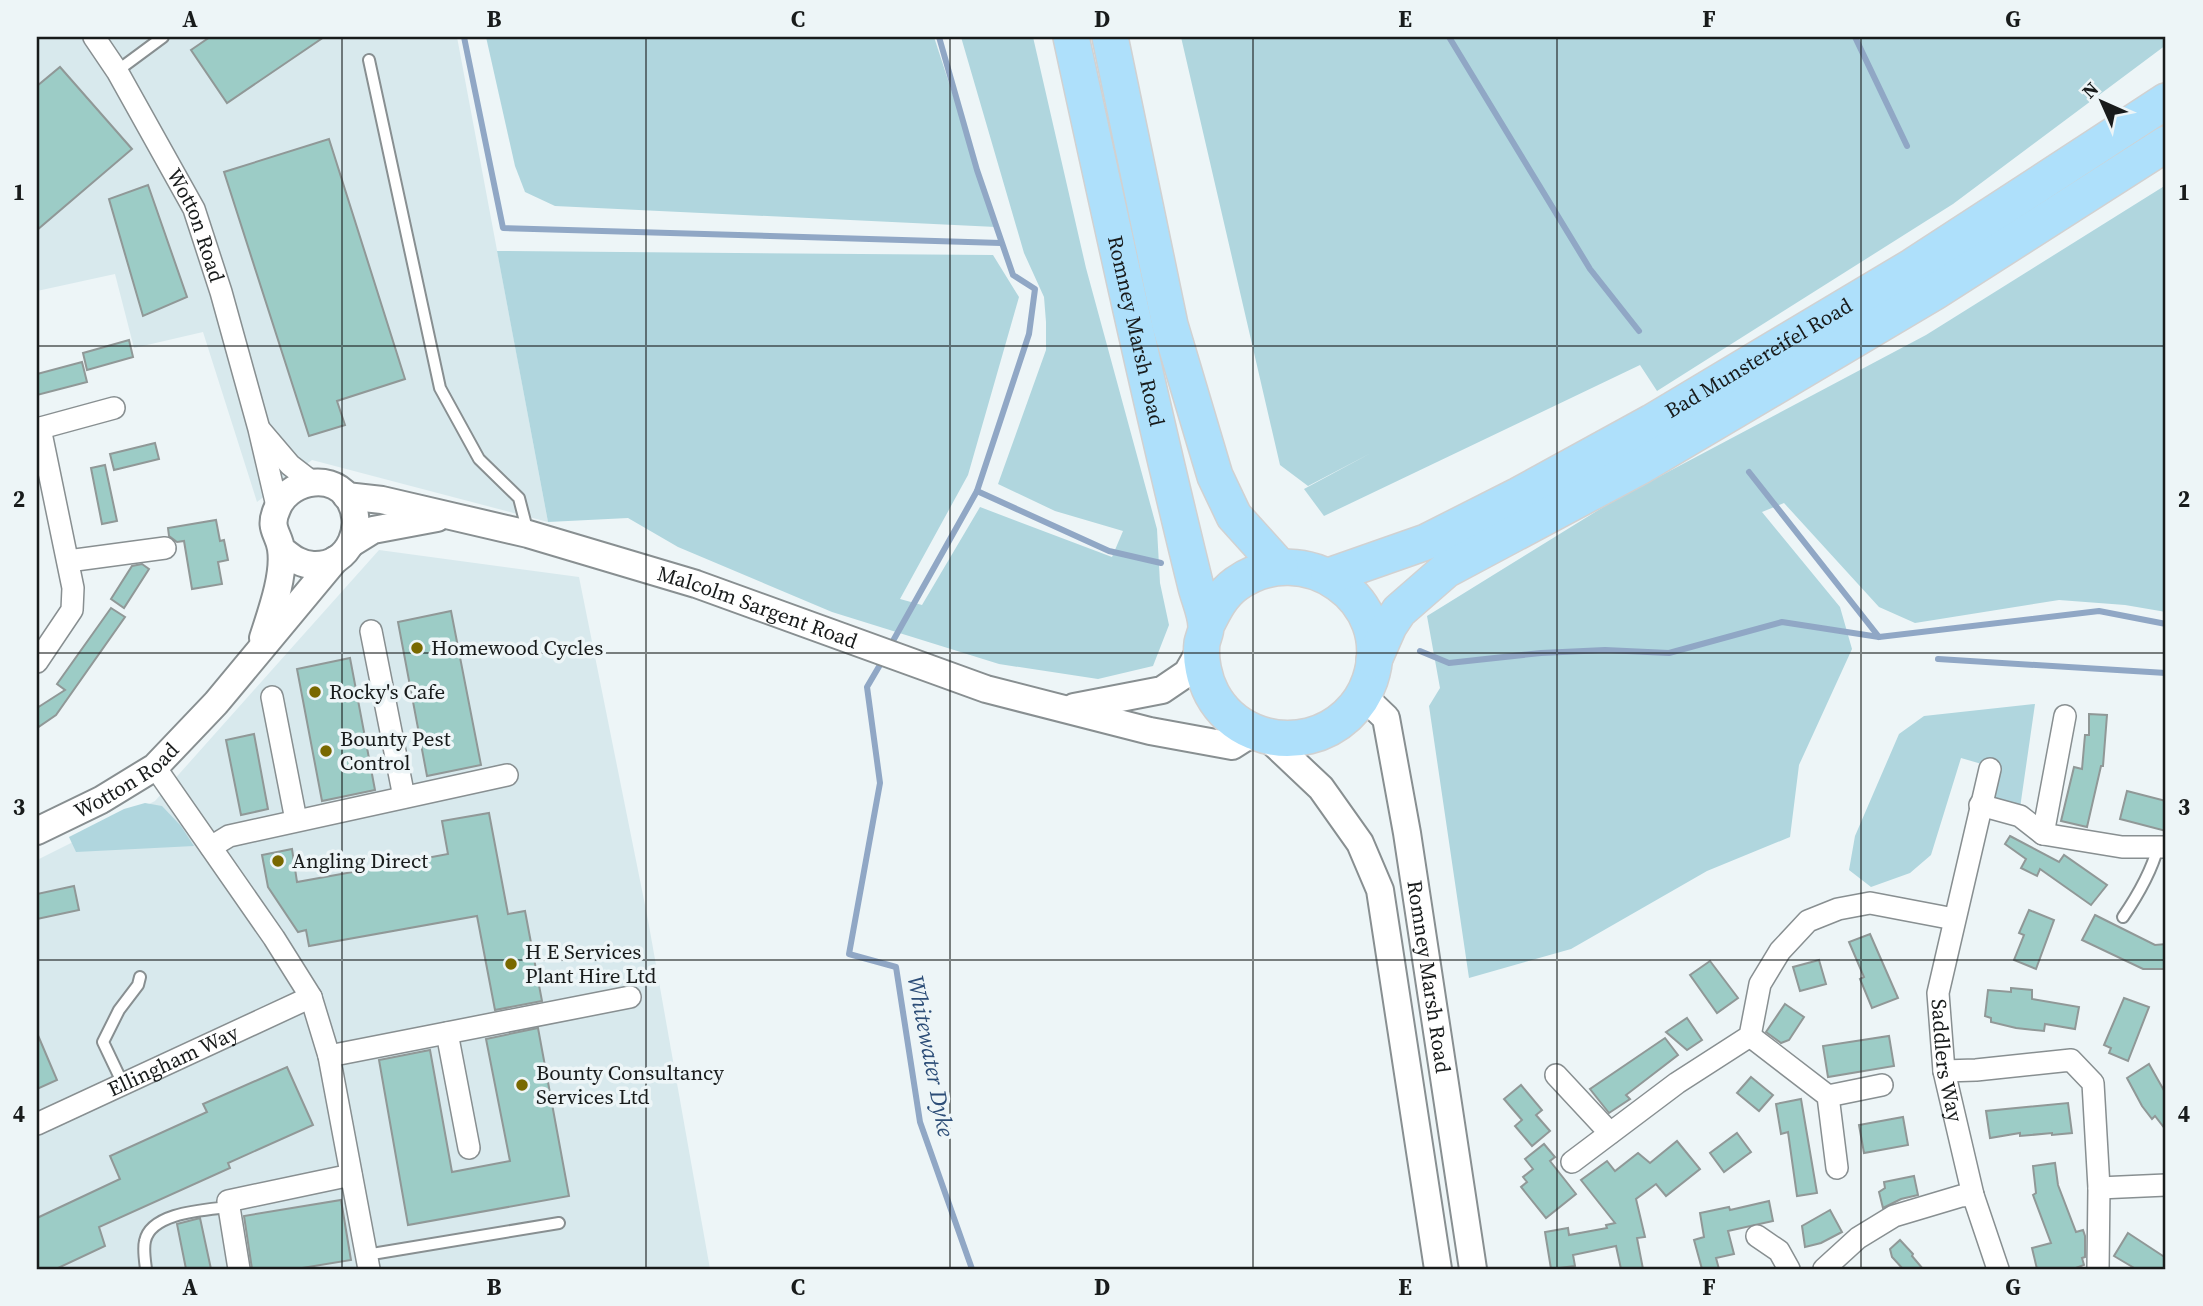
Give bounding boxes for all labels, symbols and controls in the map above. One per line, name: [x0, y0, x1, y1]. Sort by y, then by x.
text: A: [182, 3, 198, 35]
text: B: [487, 3, 502, 35]
text: C: [791, 3, 805, 35]
text: D: [1094, 3, 1110, 35]
text: E: [1398, 3, 1412, 35]
text: F: [1702, 3, 1716, 35]
text: G: [2005, 3, 2021, 35]
north arrow: [2066, 66, 2136, 136]
text: N: [2076, 76, 2104, 104]
street label: Wotton Road: [160, 163, 232, 286]
text: 1: [13, 176, 25, 208]
text: 1: [2178, 176, 2190, 208]
street label: Romney Marsh Road: [1101, 233, 1172, 429]
street label: Bad Munstereifel Road: [1660, 291, 1857, 425]
text: 2: [13, 483, 25, 515]
text: 2: [2178, 483, 2190, 515]
street label: Malcolm Sargent Road: [654, 558, 862, 655]
place label: Homewood Cycles: [431, 633, 603, 662]
marker: Homewood Cycles: [409, 640, 425, 656]
place label: Rocky's Cafe: [329, 677, 445, 706]
marker: Rocky's Cafe: [307, 684, 323, 700]
place label: Bounty Pest Control: [340, 724, 451, 777]
street label: Wotton Road: [69, 736, 185, 825]
marker: Bounty Pest Control: [318, 743, 334, 759]
text: 3: [13, 791, 25, 823]
text: 3: [2178, 791, 2190, 823]
place label: Angling Direct: [292, 846, 428, 875]
marker: Angling Direct: [270, 853, 286, 869]
street label: Romney Marsh Road: [1400, 878, 1458, 1075]
place label: H E Services Plant Hire Ltd: [525, 937, 657, 990]
marker: H E Services Plant Hire Ltd: [503, 956, 519, 972]
water label: Whitewater Dyke: [900, 973, 962, 1140]
street label: Saddlers Way: [1924, 998, 1970, 1125]
street label: Ellingham Way: [103, 1018, 243, 1103]
place label: Bounty Consultancy Services Ltd: [536, 1058, 724, 1111]
marker: Bounty Consultancy Services Ltd: [514, 1077, 530, 1093]
text: 4: [13, 1098, 25, 1130]
text: 4: [2178, 1098, 2190, 1130]
text: A: [182, 1271, 198, 1303]
text: B: [487, 1271, 502, 1303]
text: C: [791, 1271, 805, 1303]
text: D: [1094, 1271, 1110, 1303]
text: E: [1398, 1271, 1412, 1303]
text: F: [1702, 1271, 1716, 1303]
text: G: [2005, 1271, 2021, 1303]

